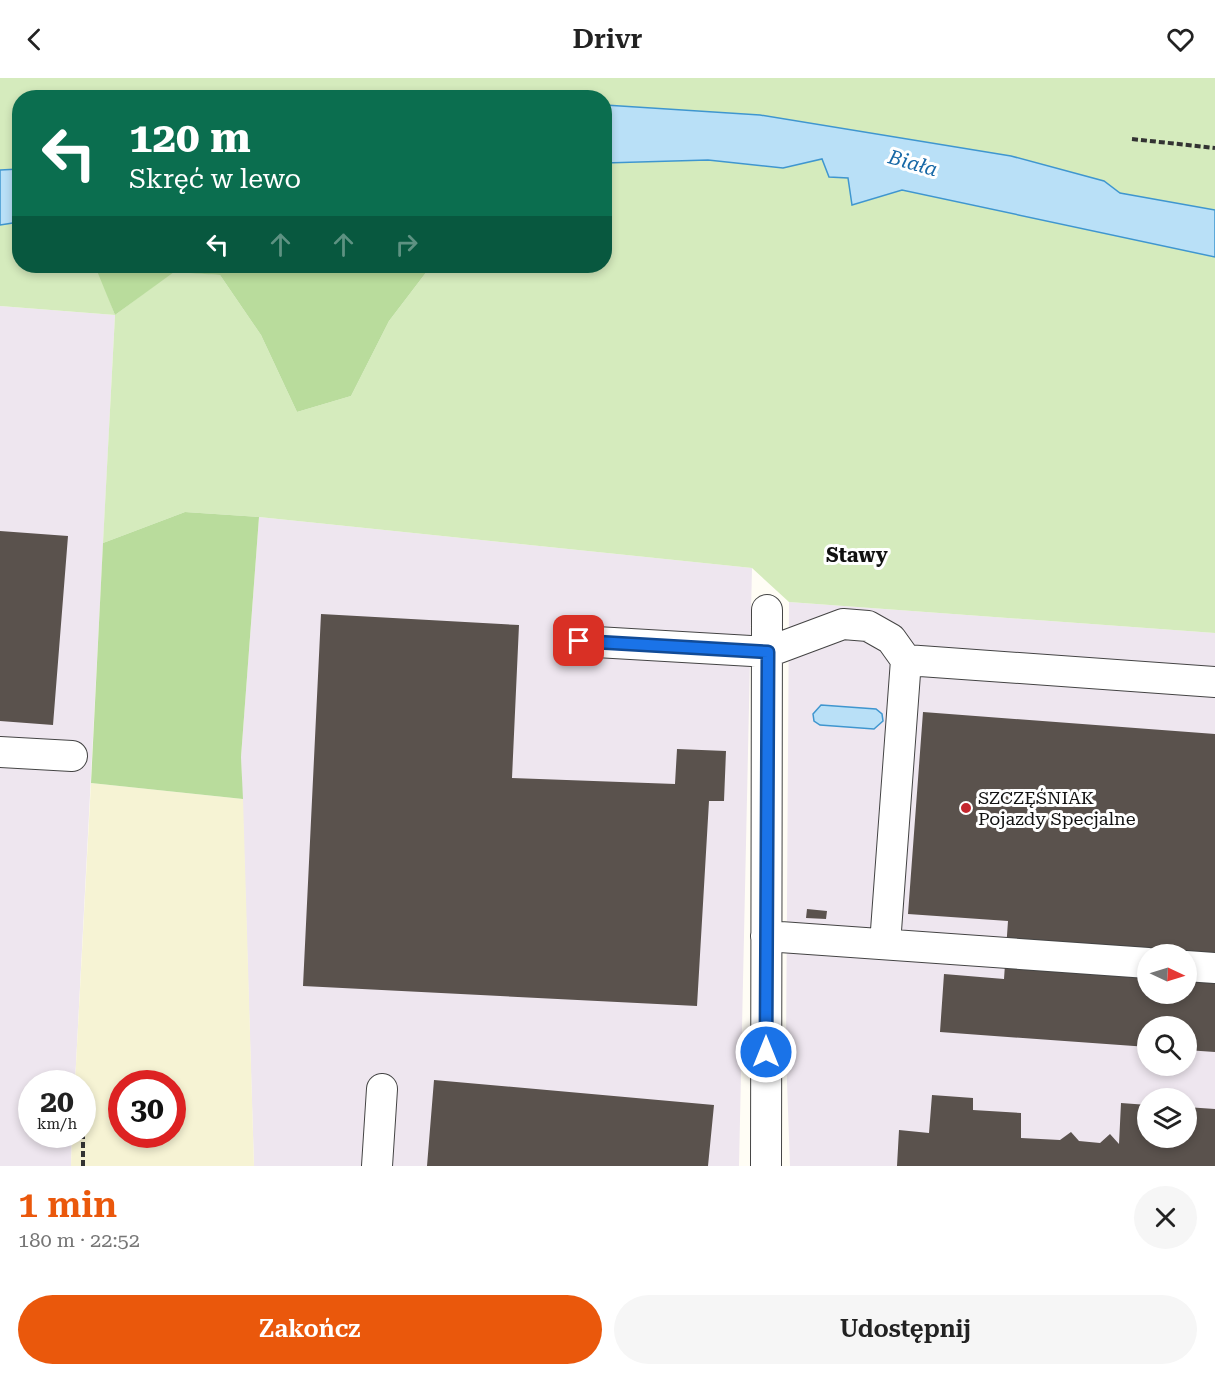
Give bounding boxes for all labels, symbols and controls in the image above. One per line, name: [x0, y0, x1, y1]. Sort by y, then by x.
icon: back: [18, 23, 51, 56]
text: Drivr: [573, 23, 642, 55]
icon: heart: [1164, 23, 1197, 56]
text: 120 m: [129, 113, 251, 162]
icon: left: [30, 114, 108, 192]
water label: Biała: [885, 144, 940, 181]
text: Skręć w lewo: [129, 163, 301, 195]
icon: left: [201, 228, 234, 261]
icon: ahead: [264, 228, 297, 261]
icon: ahead: [327, 228, 360, 261]
icon: right: [390, 228, 423, 261]
district label: Stawy: [826, 543, 888, 567]
pin: [553, 615, 604, 666]
icon: arrive: [562, 624, 595, 657]
place label: SZCZĘŚNIAK Pojazdy Specjalne: [978, 787, 1136, 829]
marker: SZCZĘŚNIAK Pojazdy Specjalne: [959, 801, 973, 815]
north arrow: [1137, 944, 1197, 1004]
map controls: [1137, 944, 1197, 1148]
button: search: [1137, 1016, 1197, 1076]
position arrow: [734, 1020, 798, 1084]
speed limit sign: 30: [108, 1070, 186, 1148]
text: 20: [40, 1084, 74, 1119]
button: layers: [1137, 1088, 1197, 1148]
text: km/h: [37, 1115, 77, 1133]
text: 1 min: [18, 1184, 117, 1226]
button: close: [1134, 1186, 1197, 1249]
text: 180 m · 22:52: [18, 1228, 140, 1252]
button: Zakończ: [18, 1295, 602, 1364]
button: Udostępnij: [614, 1295, 1197, 1364]

